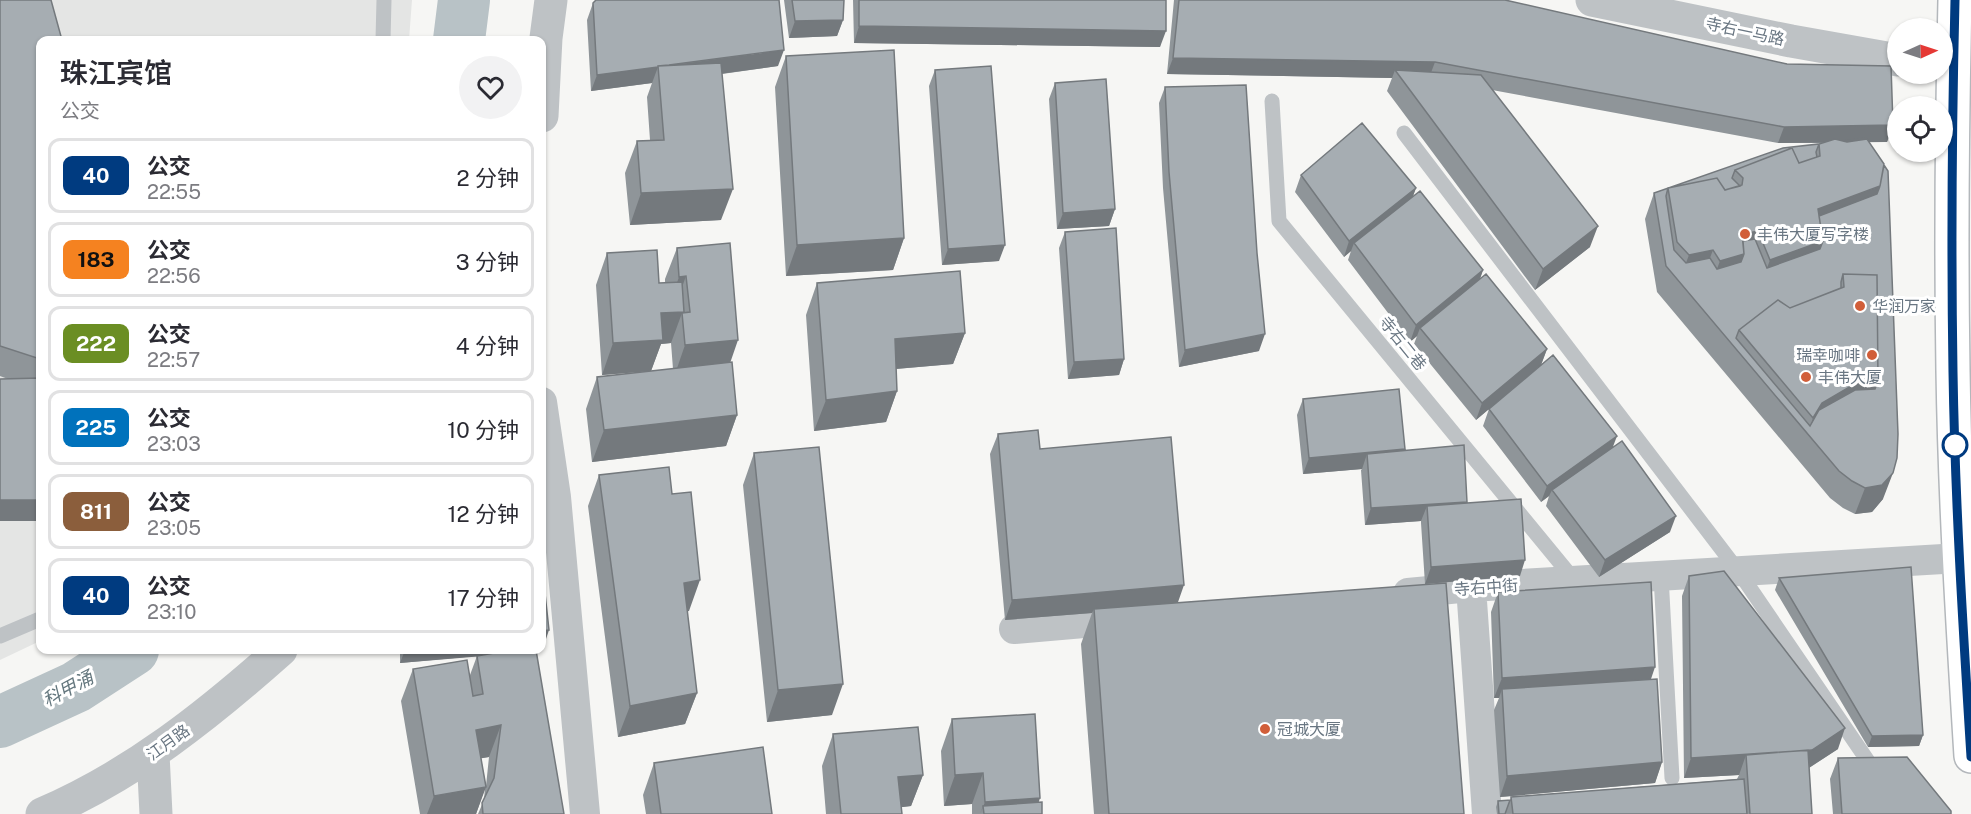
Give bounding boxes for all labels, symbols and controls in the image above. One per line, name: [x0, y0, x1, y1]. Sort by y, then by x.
street label: 寺右一马路: [1704, 14, 1786, 49]
north arrow: [1887, 18, 1953, 84]
map controls: [1887, 18, 1953, 162]
text: 珠江宾馆: [60, 56, 172, 89]
button: heart: [459, 56, 522, 119]
button: locate: [1887, 96, 1953, 162]
text: 公交: [60, 99, 100, 123]
text: 公交: [147, 153, 191, 179]
text: 40: [82, 163, 110, 188]
text: 2 分钟: [457, 165, 519, 191]
text: 22:55: [147, 180, 201, 204]
place label: 丰伟大厦写字楼: [1757, 225, 1869, 244]
marker: 丰伟大厦写字楼: [1738, 227, 1752, 241]
text: 公交: [147, 237, 191, 263]
text: 183: [78, 247, 114, 272]
text: 3 分钟: [456, 249, 519, 275]
text: 22:56: [147, 264, 201, 288]
place label: 华润万家: [1872, 297, 1936, 316]
marker: 华润万家: [1853, 299, 1867, 313]
street label: 寺右二巷: [1375, 312, 1430, 374]
text: 公交: [147, 321, 191, 347]
text: 222: [76, 331, 116, 356]
text: 4 分钟: [456, 333, 519, 359]
place label: 瑞幸咖啡: [1796, 346, 1860, 365]
text: 22:57: [147, 348, 200, 372]
marker: 瑞幸咖啡: [1865, 348, 1879, 362]
place label: 丰伟大厦: [1818, 368, 1882, 387]
marker: 丰伟大厦: [1799, 370, 1813, 384]
text: 公交: [147, 405, 191, 431]
text: 225: [76, 415, 116, 440]
text: 10 分钟: [447, 417, 519, 443]
text: 23:03: [147, 432, 201, 456]
unlabelled marker: [1942, 432, 1968, 458]
text: 公交: [147, 489, 191, 515]
text: 811: [80, 499, 112, 524]
text: 12 分钟: [448, 501, 519, 527]
text: 23:05: [147, 516, 201, 540]
text: 公交: [147, 573, 191, 599]
street label: 寺右中街: [1453, 576, 1519, 599]
text: 40: [82, 583, 110, 608]
text: 17 分钟: [447, 585, 519, 611]
text: 23:10: [147, 600, 196, 624]
water label: 科甲涌: [39, 666, 98, 711]
place label: 冠城大厦: [1277, 720, 1341, 739]
street label: 江月路: [143, 721, 193, 764]
marker: 冠城大厦: [1258, 722, 1272, 736]

